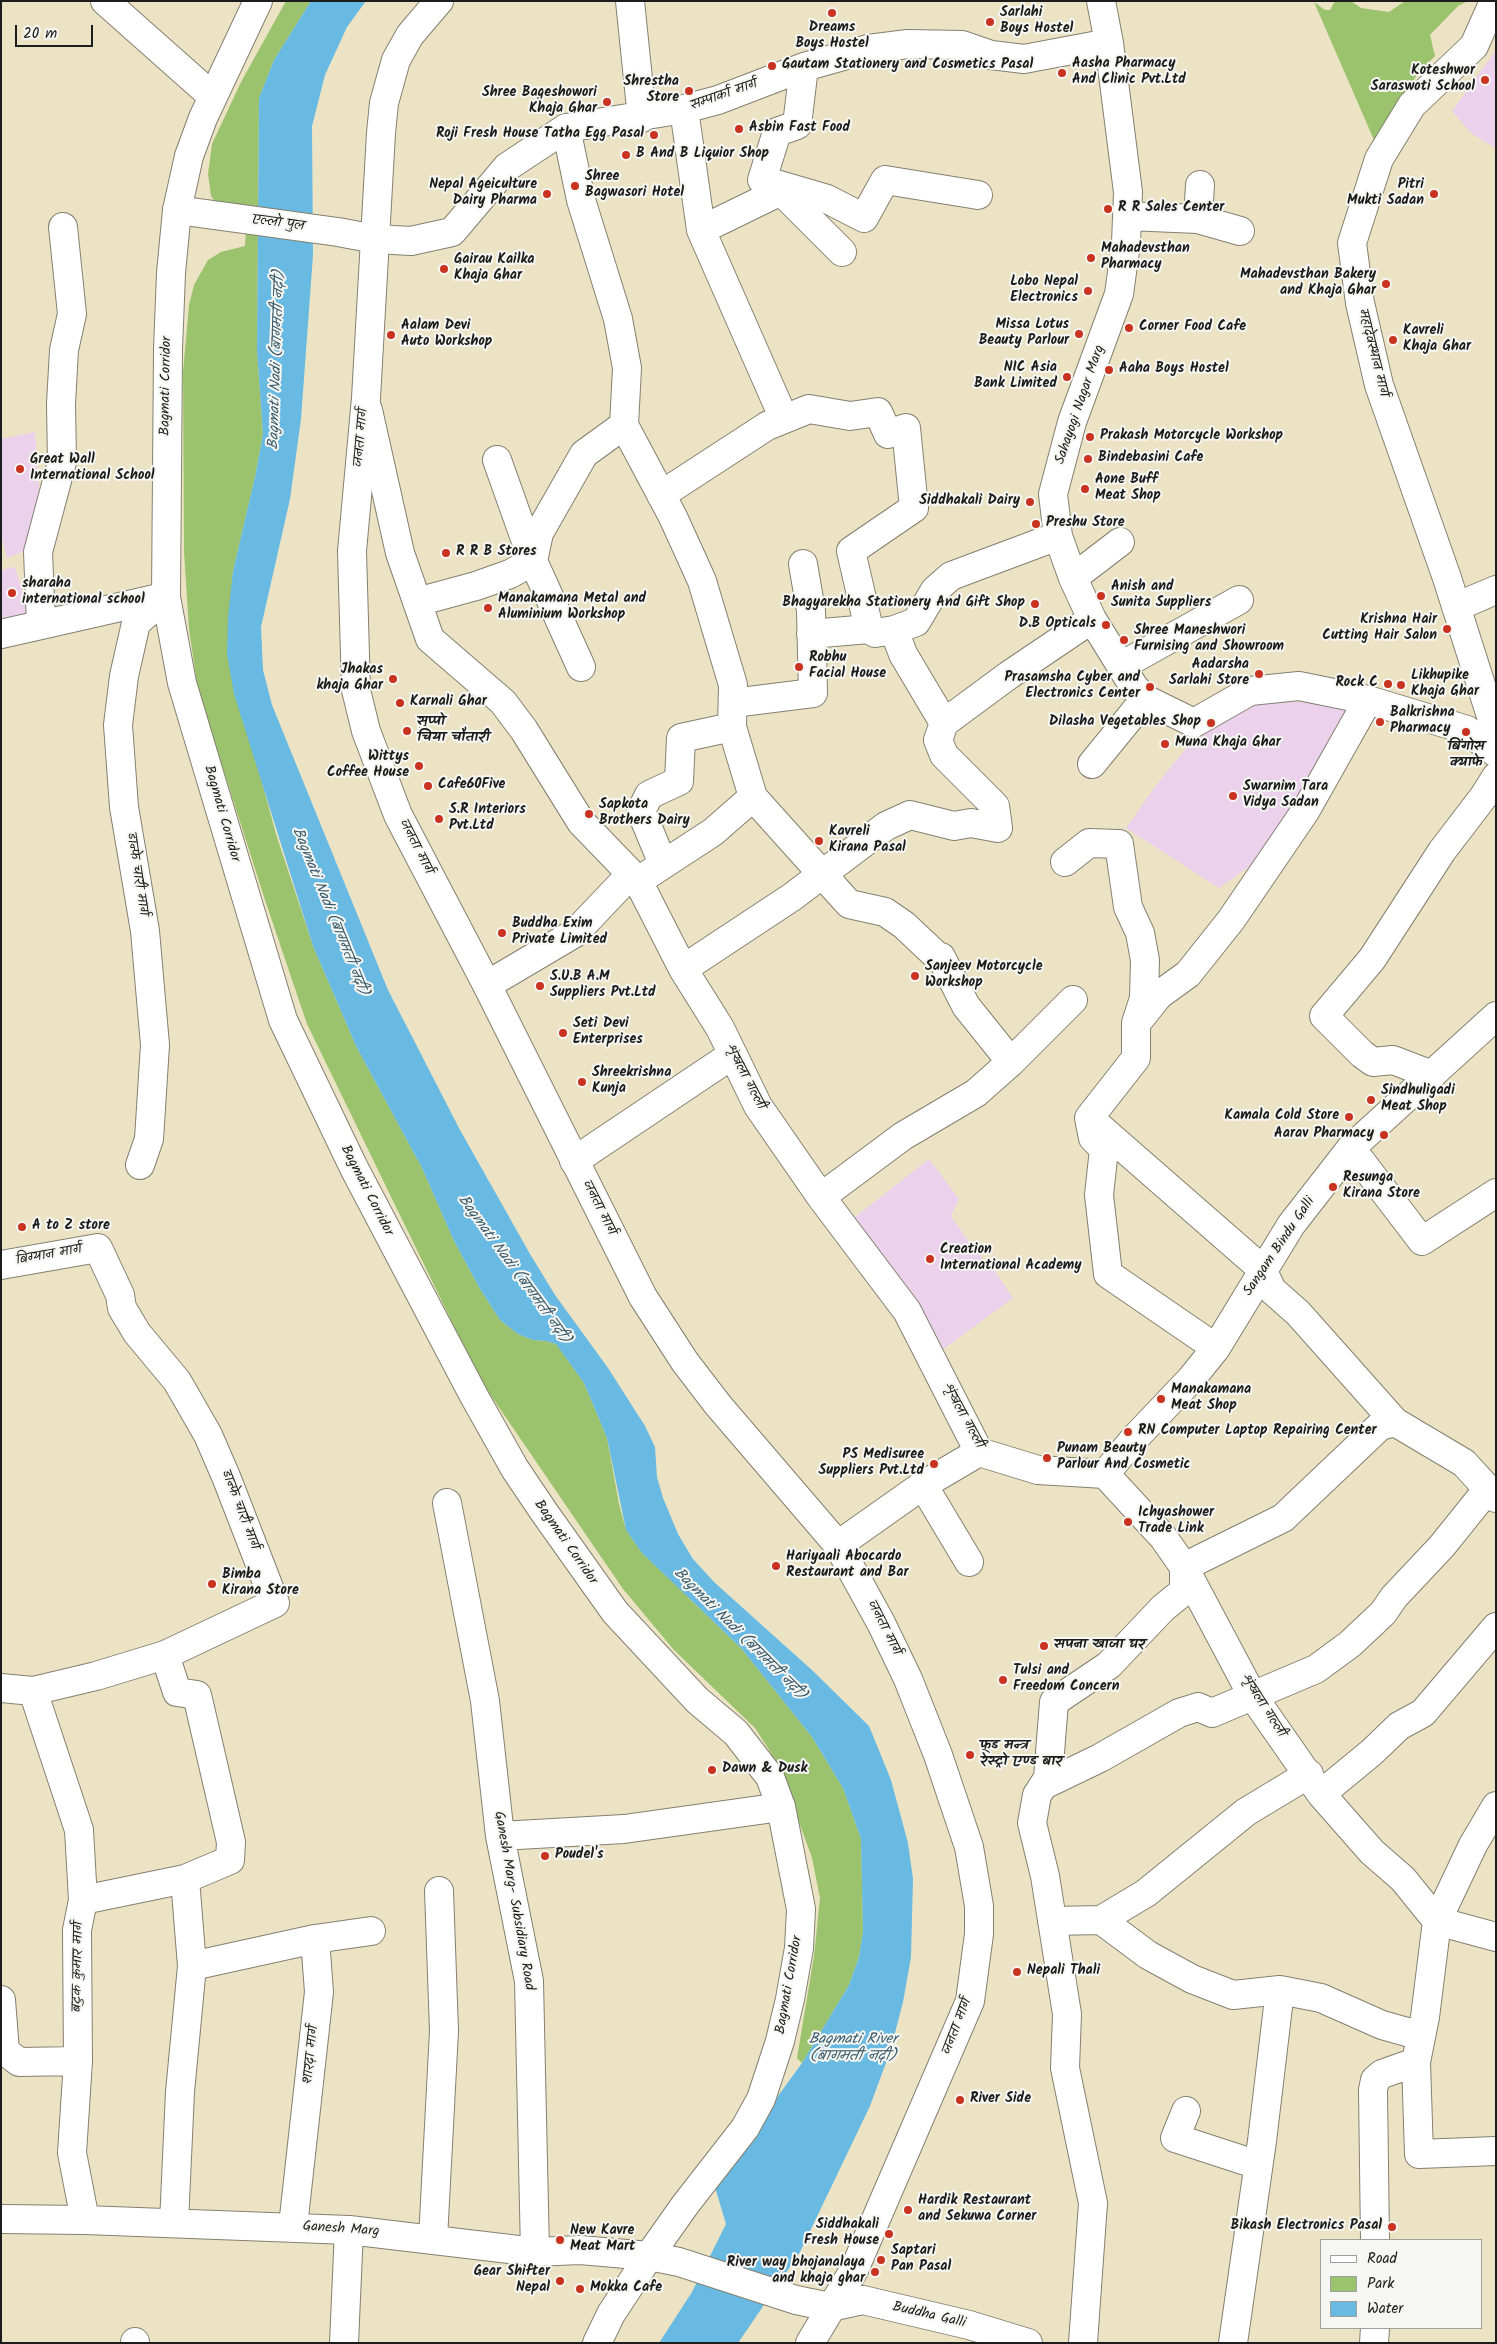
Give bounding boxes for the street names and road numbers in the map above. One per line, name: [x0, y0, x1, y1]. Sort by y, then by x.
street label: सम्पार्का मार्ग: [688, 77, 760, 115]
street label: एल्लो पुल: [251, 212, 305, 236]
street label: महादेवस्थान मार्ग: [1353, 308, 1391, 398]
street label: Bagmati Corridor: [158, 336, 176, 436]
street label: Sahayogi Nagar Marg: [1053, 343, 1109, 467]
street label: जनता मार्ग: [351, 408, 373, 468]
street label: Bagmati Corridor: [199, 764, 243, 864]
street label: जनता मार्ग: [394, 817, 436, 877]
street label: डान्फे चारी मार्ग: [121, 831, 151, 917]
street label: शृंखला गल्ली: [720, 1041, 768, 1113]
street label: Bagmati Corridor: [336, 1143, 396, 1239]
street label: जनता मार्ग: [577, 1178, 619, 1238]
street label: Sangam Bindu Galli: [1241, 1194, 1319, 1300]
street label: बिग्यान मार्ग: [15, 1242, 83, 1270]
street label: शृंखला गल्ली: [937, 1380, 987, 1452]
street label: डान्फे चारी मार्ग: [216, 1468, 262, 1552]
street label: Bagmati Corridor: [530, 1497, 600, 1589]
street label: जनता मार्ग: [862, 1598, 904, 1658]
street label: शृंखला गल्ली: [1235, 1671, 1289, 1741]
street label: Ganesh Marg- Subsidiary Road: [489, 1810, 537, 1992]
street label: बटुक कुमार मार्ग: [70, 1922, 88, 2012]
street label: Bagmati Corridor: [773, 1935, 807, 2035]
street label: जनता मार्ग: [940, 1996, 976, 2058]
street label: शारदा मार्ग: [301, 2025, 323, 2085]
street label: Ganesh Marg: [302, 2219, 380, 2241]
street label: Buddha Galli: [891, 2299, 967, 2333]

